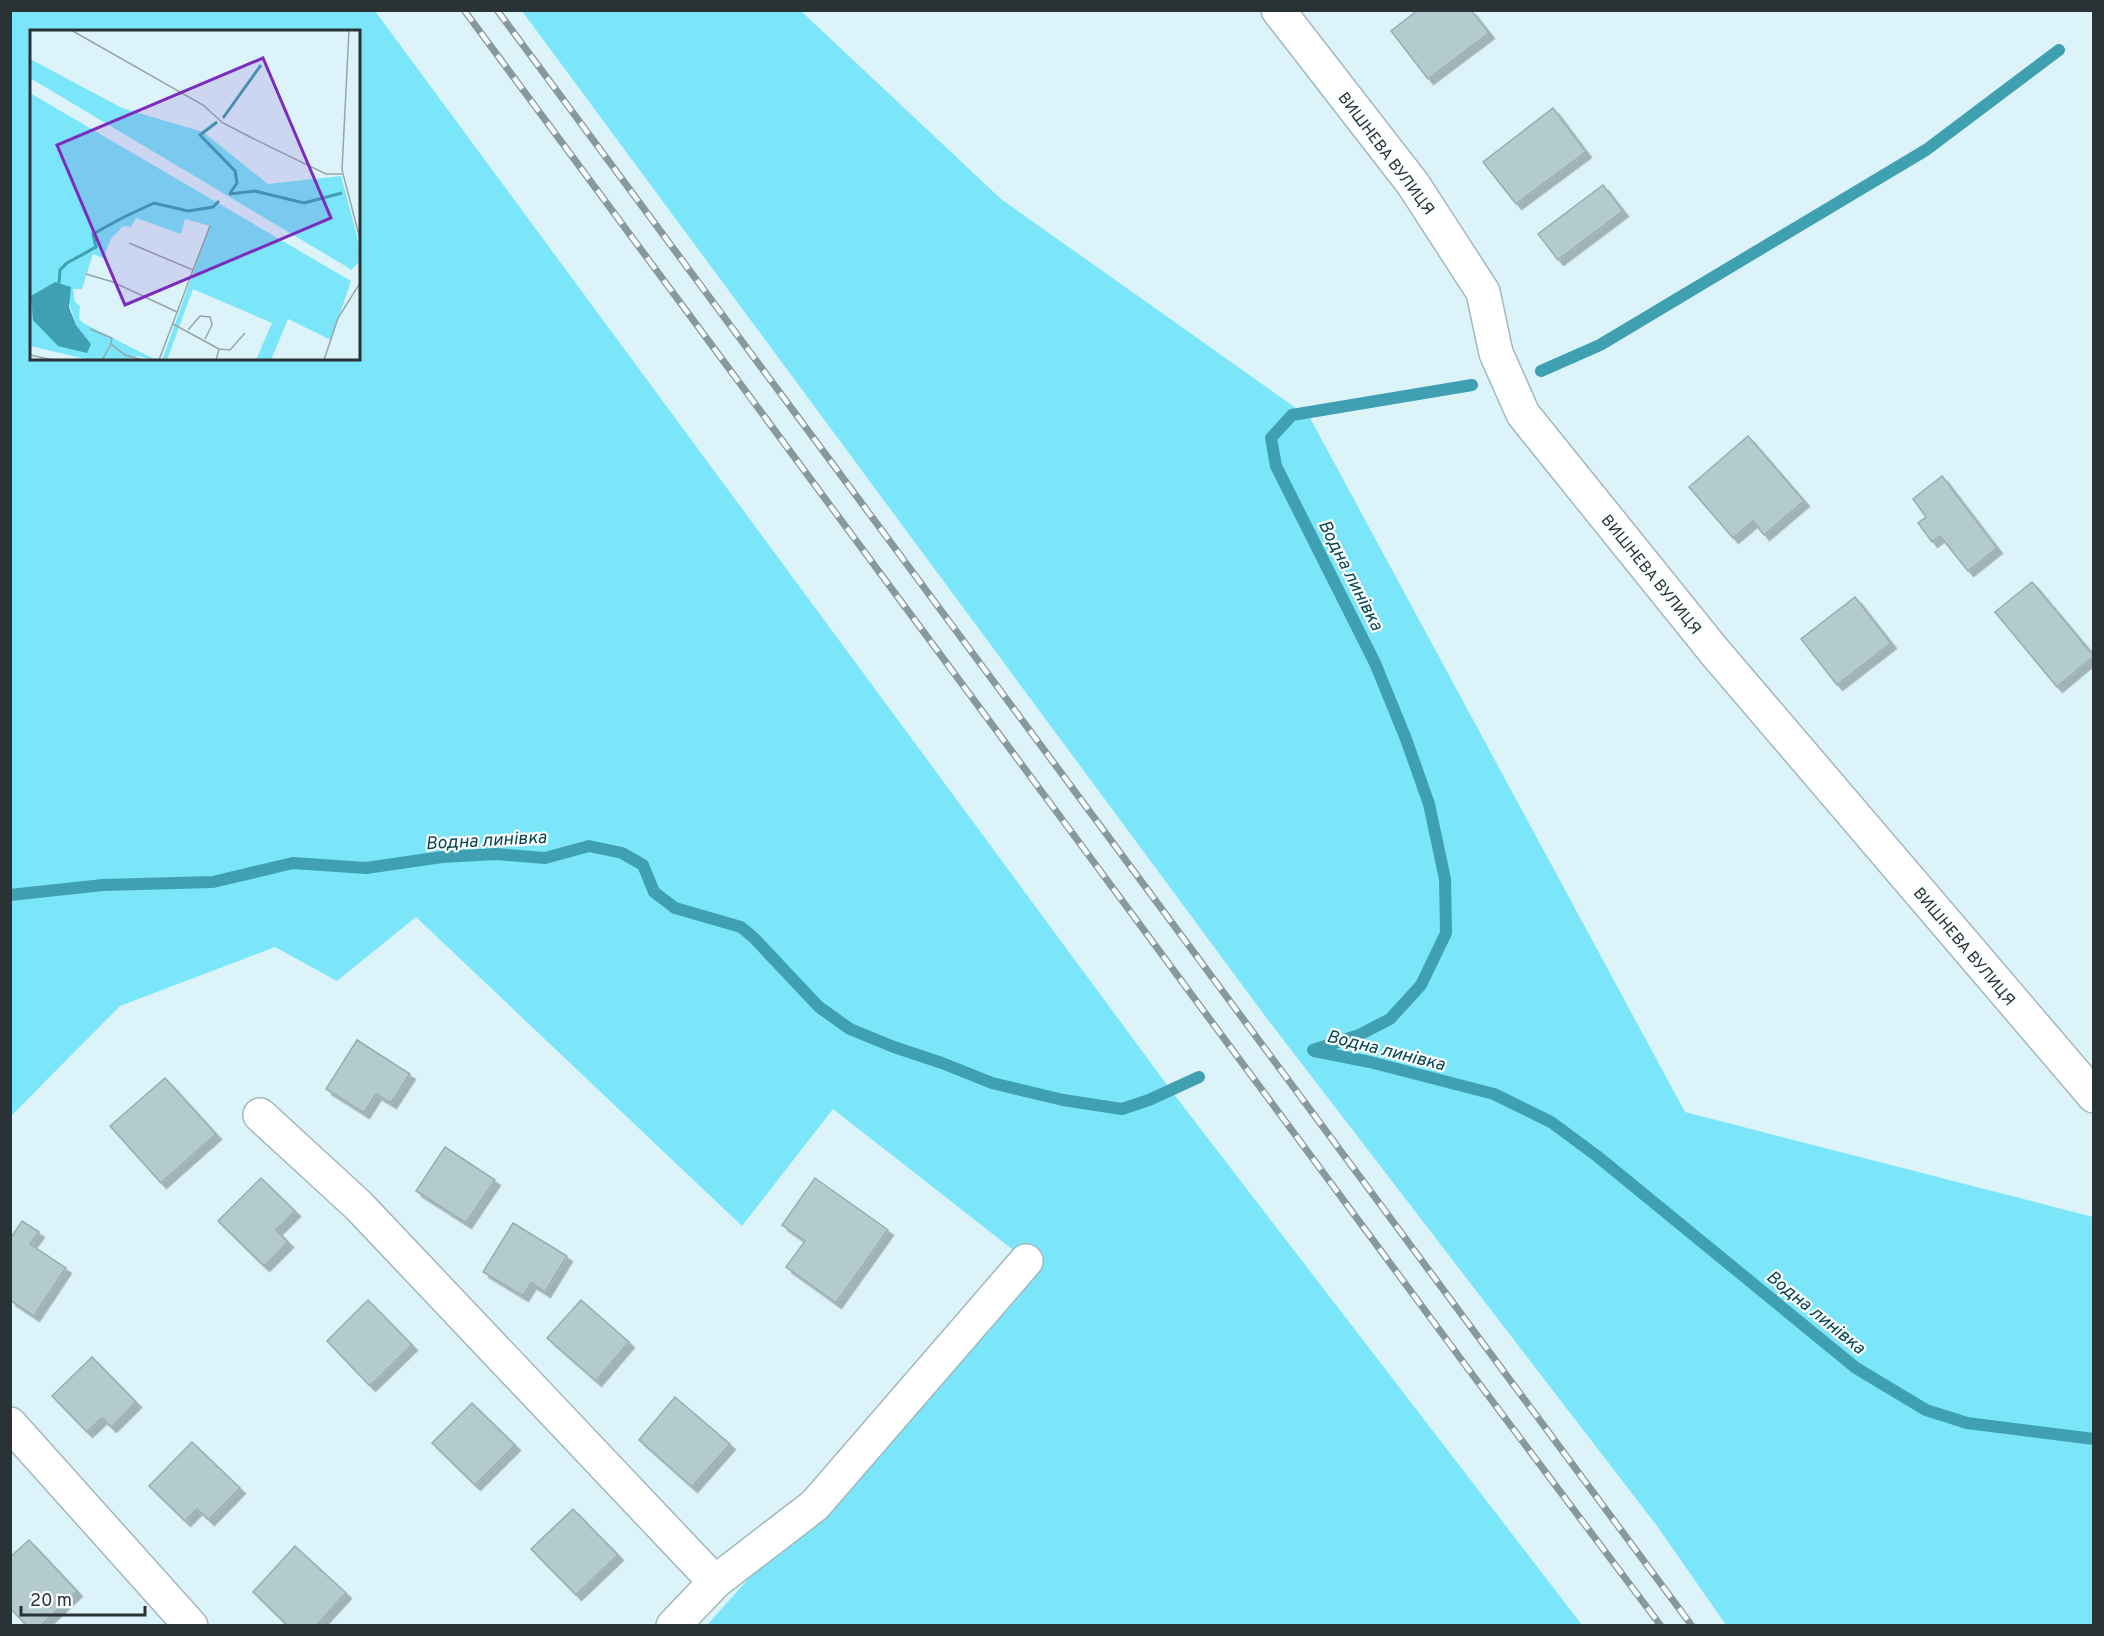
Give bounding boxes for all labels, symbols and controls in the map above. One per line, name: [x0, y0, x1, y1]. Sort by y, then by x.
inset map: [30, 30, 360, 360]
street label: ВИШНЕВА ВУЛИЦЯ: [1333, 89, 1438, 220]
street label: ВИШНЕВА ВУЛИЦЯ: [1596, 511, 1705, 639]
water label: Водна линівка: [1312, 517, 1388, 635]
water label: Водна линівка: [425, 827, 548, 856]
street label: ВИШНЕВА ВУЛИЦЯ: [1908, 884, 2019, 1011]
water label: Водна линівка: [1324, 1026, 1448, 1077]
water label: Водна линівка: [1761, 1266, 1870, 1361]
scale bar: [21, 1579, 146, 1617]
text: 20 m: [30, 1590, 72, 1613]

